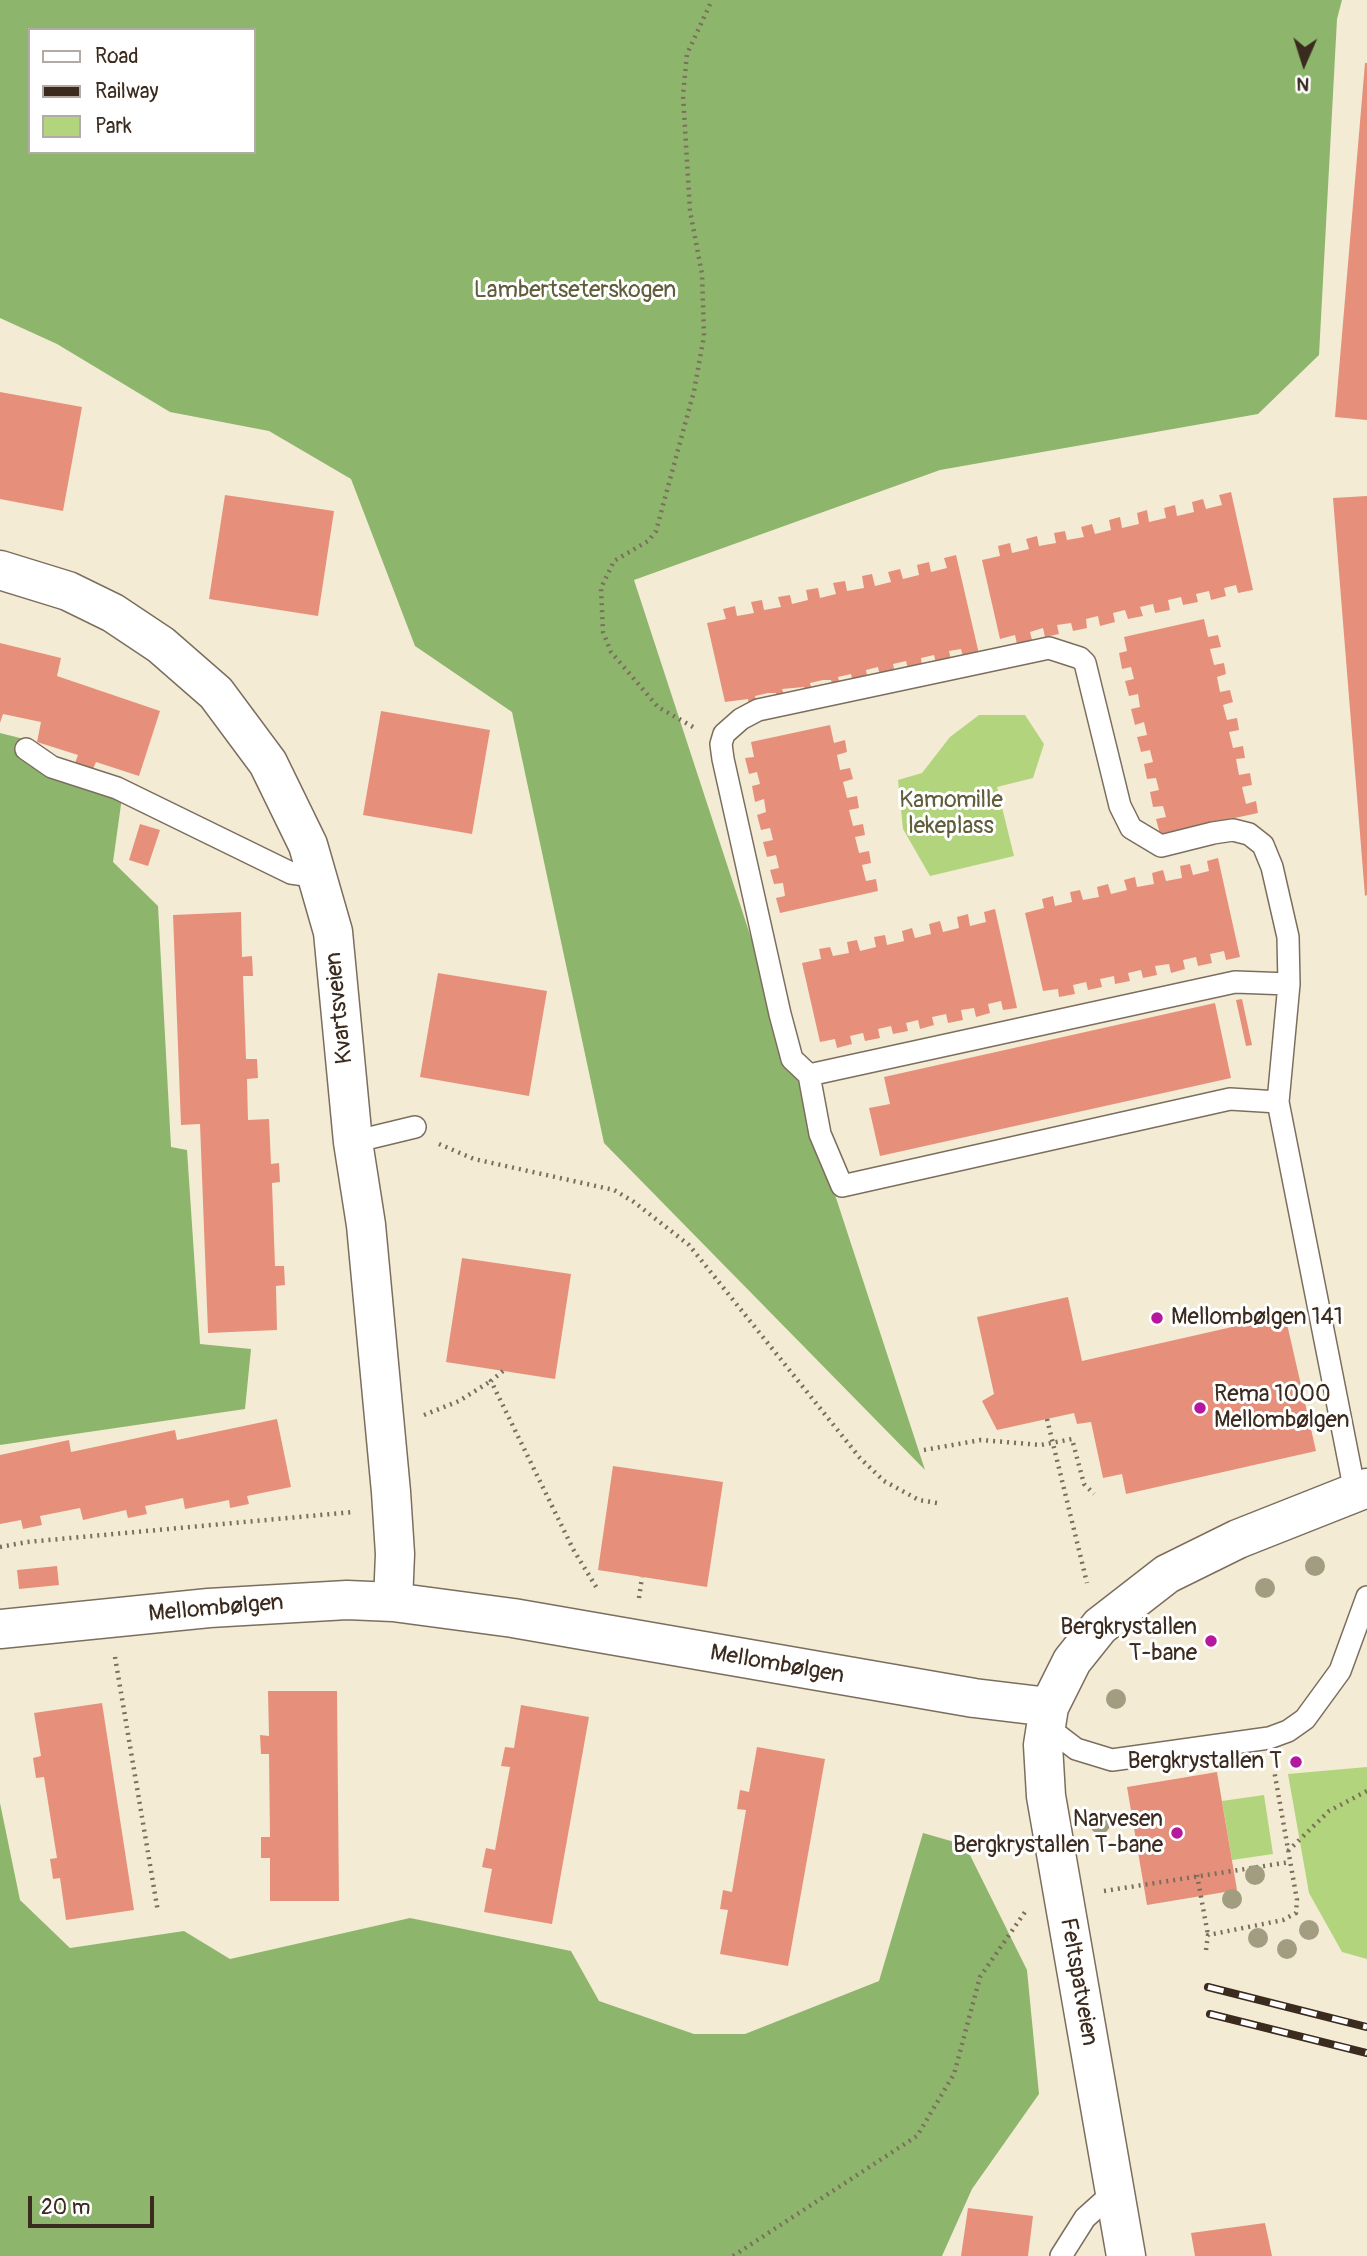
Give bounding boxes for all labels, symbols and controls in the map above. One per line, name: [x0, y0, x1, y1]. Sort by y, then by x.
legend: [28, 28, 256, 154]
north arrow: [1269, 28, 1339, 98]
text: Road: [95, 43, 139, 70]
text: N: [1296, 72, 1310, 96]
text: Railway: [95, 78, 159, 105]
text: Park: [95, 113, 132, 140]
park label: Lambertseterskogen: [474, 277, 676, 305]
park label: Kamomille lekeplass: [899, 787, 1003, 841]
street label: Kvartsveien: [320, 951, 360, 1065]
place label: Mellombølgen 141: [1171, 1304, 1343, 1332]
marker: Mellombølgen 141: [1149, 1310, 1165, 1326]
place label: Rema 1000 Mellombølgen: [1214, 1381, 1350, 1435]
marker: Rema 1000 Mellombølgen: [1192, 1400, 1208, 1416]
street label: Mellombølgen: [147, 1589, 285, 1629]
place label: Bergkrystallen T-bane: [1060, 1614, 1197, 1668]
marker: Bergkrystallen T-bane: [1203, 1633, 1219, 1649]
street label: Mellombølgen: [708, 1640, 846, 1690]
place label: Bergkrystallen T: [1127, 1748, 1282, 1776]
marker: Bergkrystallen T: [1288, 1754, 1304, 1770]
place label: Narvesen Bergkrystallen T-bane: [953, 1806, 1163, 1860]
marker: Narvesen Bergkrystallen T-bane: [1169, 1825, 1185, 1841]
street label: Feltspatveien: [1053, 1916, 1103, 2048]
scale bar: [32, 2182, 158, 2226]
text: 20 m: [41, 2194, 90, 2221]

